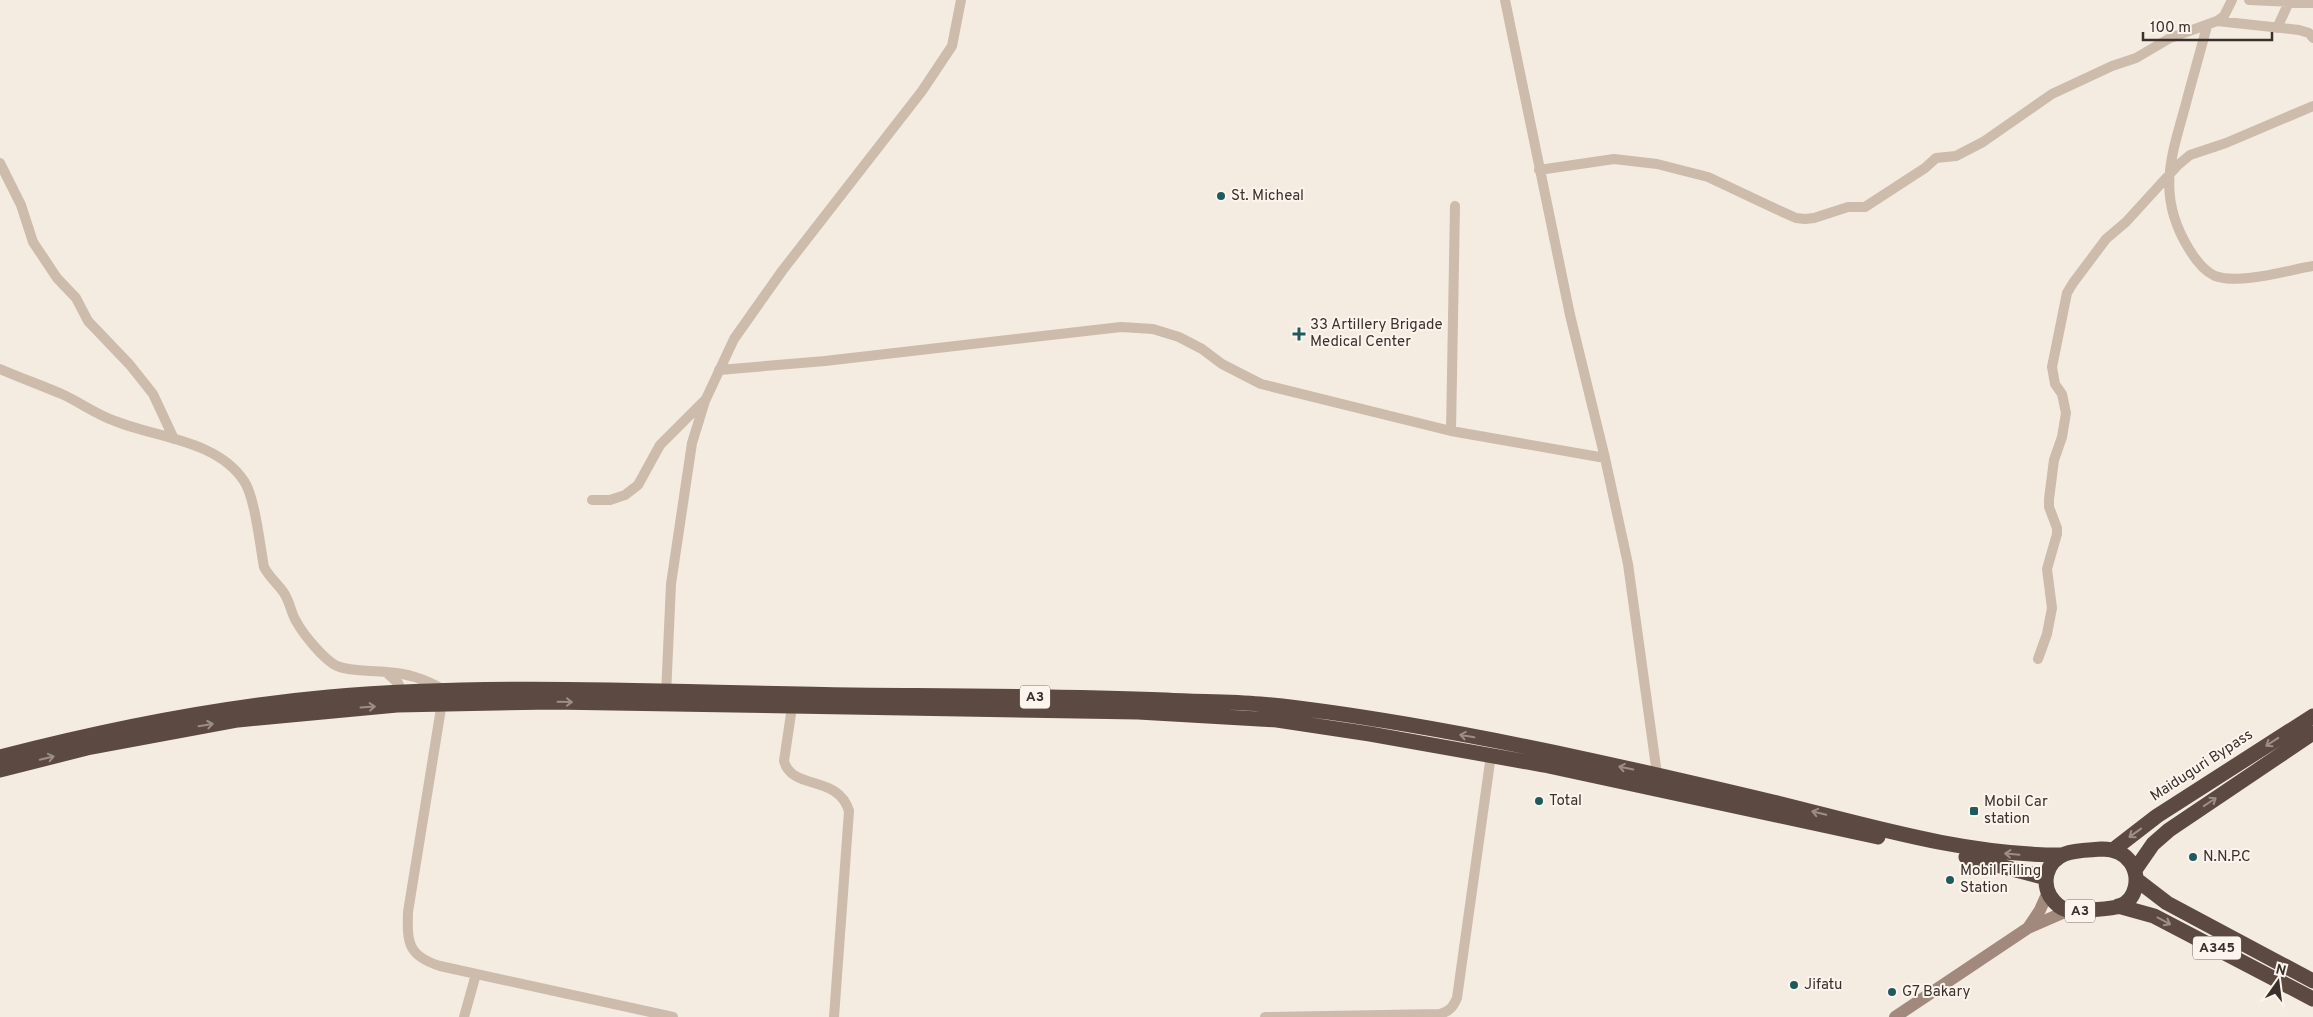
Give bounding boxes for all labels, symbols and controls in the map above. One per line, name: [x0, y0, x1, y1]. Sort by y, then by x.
scale bar: [2143, 10, 2272, 42]
text: 100 m: [2150, 19, 2191, 38]
place label: St. Micheal: [1231, 187, 1304, 206]
marker: St. Micheal: [1215, 190, 1227, 202]
place label: 33 Artillery Brigade Medical Center: [1310, 316, 1443, 352]
marker: 33 Artillery Brigade Medical Center: [1292, 327, 1306, 341]
road number: A3: [1020, 686, 1050, 709]
one-way arrow: [556, 697, 573, 707]
one-way arrow: [359, 702, 375, 712]
one-way arrow: [198, 720, 214, 730]
street label: Maiduguri Bypass: [2147, 726, 2257, 806]
one-way arrow: [1459, 730, 1475, 740]
one-way arrow: [2266, 738, 2280, 748]
one-way arrow: [39, 753, 55, 762]
one-way arrow: [1619, 762, 1635, 772]
place label: Total: [1549, 792, 1582, 811]
place label: Mobil Car station: [1984, 793, 2048, 829]
marker: Total: [1533, 795, 1545, 807]
one-way arrow: [2203, 797, 2217, 808]
marker: Mobil Car station: [1968, 805, 1980, 817]
one-way arrow: [1811, 808, 1827, 817]
one-way arrow: [2128, 828, 2142, 838]
place label: N.N.P.C: [2203, 848, 2251, 867]
one-way arrow: [2004, 849, 2020, 858]
marker: N.N.P.C: [2187, 851, 2199, 863]
place label: Mobil Filling Station: [1960, 862, 2041, 898]
marker: Mobil Filling Station: [1944, 874, 1956, 886]
road number: A3: [2065, 899, 2095, 922]
one-way arrow: [2157, 916, 2172, 926]
road number: A345: [2193, 936, 2241, 960]
north arrow: [2253, 957, 2303, 1007]
text: N: [2274, 961, 2288, 980]
place label: Jifatu: [1804, 976, 1842, 995]
marker: Jifatu: [1788, 979, 1800, 991]
place label: G7 Bakary: [1902, 983, 1970, 1002]
marker: G7 Bakary: [1886, 986, 1898, 998]

